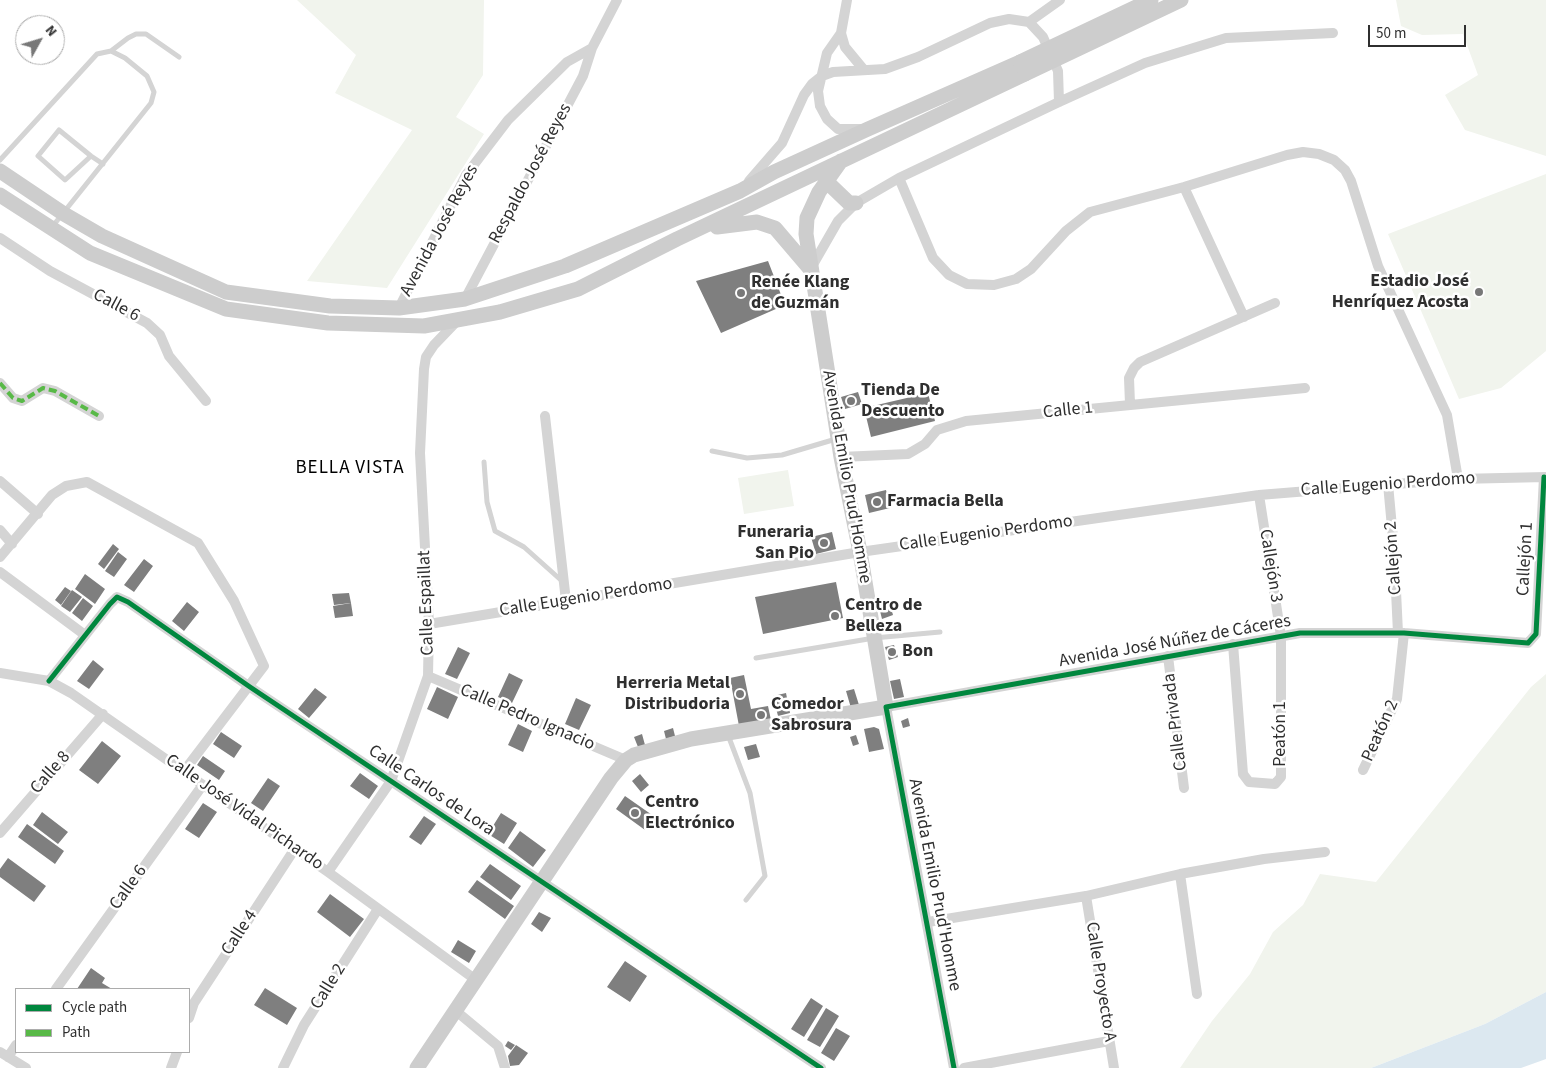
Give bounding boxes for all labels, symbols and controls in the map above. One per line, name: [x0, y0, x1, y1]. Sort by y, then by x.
north arrow: [15, 15, 65, 65]
scale bar: [1371, 15, 1468, 47]
text: N: [40, 21, 62, 41]
text: 50 m: [1376, 23, 1406, 44]
street label: Respaldo José Reyes: [485, 100, 577, 248]
street label: Avenida José Reyes: [396, 161, 484, 301]
place label: Estadio José Henríquez Acosta: [1332, 271, 1469, 314]
place label: Renée Klang de Guzmán: [751, 272, 849, 314]
street label: Calle 6: [89, 285, 143, 327]
marker: Estadio José Henríquez Acosta: [1473, 286, 1485, 298]
marker: Renée Klang de Guzmán: [735, 287, 747, 299]
street label: Avenida Emilio Prud'Homme: [817, 369, 875, 585]
place label: Tienda De Descuento: [861, 380, 945, 422]
marker: Tienda De Descuento: [845, 395, 857, 407]
street label: Calle 1: [1042, 398, 1094, 424]
district label: BELLA VISTA: [294, 458, 406, 480]
street label: Calle Eugenio Perdomo: [1300, 468, 1476, 502]
place label: Farmacia Bella: [887, 491, 1004, 513]
marker: Farmacia Bella: [871, 496, 883, 508]
street label: Calle Eugenio Perdomo: [898, 511, 1074, 557]
street label: Callejón 2: [1381, 520, 1407, 596]
street label: Callejón 1: [1513, 521, 1539, 597]
place label: Funeraria San Pio: [737, 522, 814, 564]
street label: Callejón 3: [1254, 528, 1286, 604]
marker: Funeraria San Pio: [818, 537, 830, 549]
street label: Calle Espaillat: [414, 550, 440, 656]
street label: Calle Eugenio Perdomo: [498, 574, 674, 622]
place label: Centro de Belleza: [845, 595, 922, 638]
marker: Centro de Belleza: [829, 610, 841, 622]
street label: Avenida José Núñez de Cáceres: [1057, 611, 1293, 673]
place label: Bon: [902, 641, 933, 663]
marker: Bon: [886, 646, 898, 658]
street label: Calle Privada: [1159, 672, 1193, 772]
place label: Herreria Metal Distribudoria: [616, 673, 730, 716]
street label: Calle Pedro Ignacio: [456, 680, 598, 756]
marker: Herreria Metal Distribudoria: [734, 688, 746, 700]
place label: Comedor Sabrosura: [771, 694, 852, 736]
street label: Peatón 2: [1358, 697, 1404, 765]
street label: Peatón 1: [1270, 701, 1292, 767]
marker: Comedor Sabrosura: [755, 709, 767, 721]
street label: Calle Carlos de Lora: [364, 741, 498, 841]
street label: Calle 8: [26, 747, 76, 799]
street label: Calle José Vidal Pichardo: [161, 750, 327, 876]
street label: Avenida Emilio Prud'Homme: [903, 777, 965, 993]
place label: Centro Electrónico: [645, 792, 735, 834]
marker: Centro Electrónico: [629, 807, 641, 819]
street label: Calle 6: [106, 861, 152, 915]
street label: Calle 4: [217, 906, 263, 960]
street label: Calle Proyecto A: [1080, 920, 1120, 1044]
street label: Calle 2: [307, 960, 351, 1014]
legend: [15, 988, 190, 1053]
text: Cycle path: [62, 997, 127, 1018]
text: Path: [62, 1022, 90, 1043]

